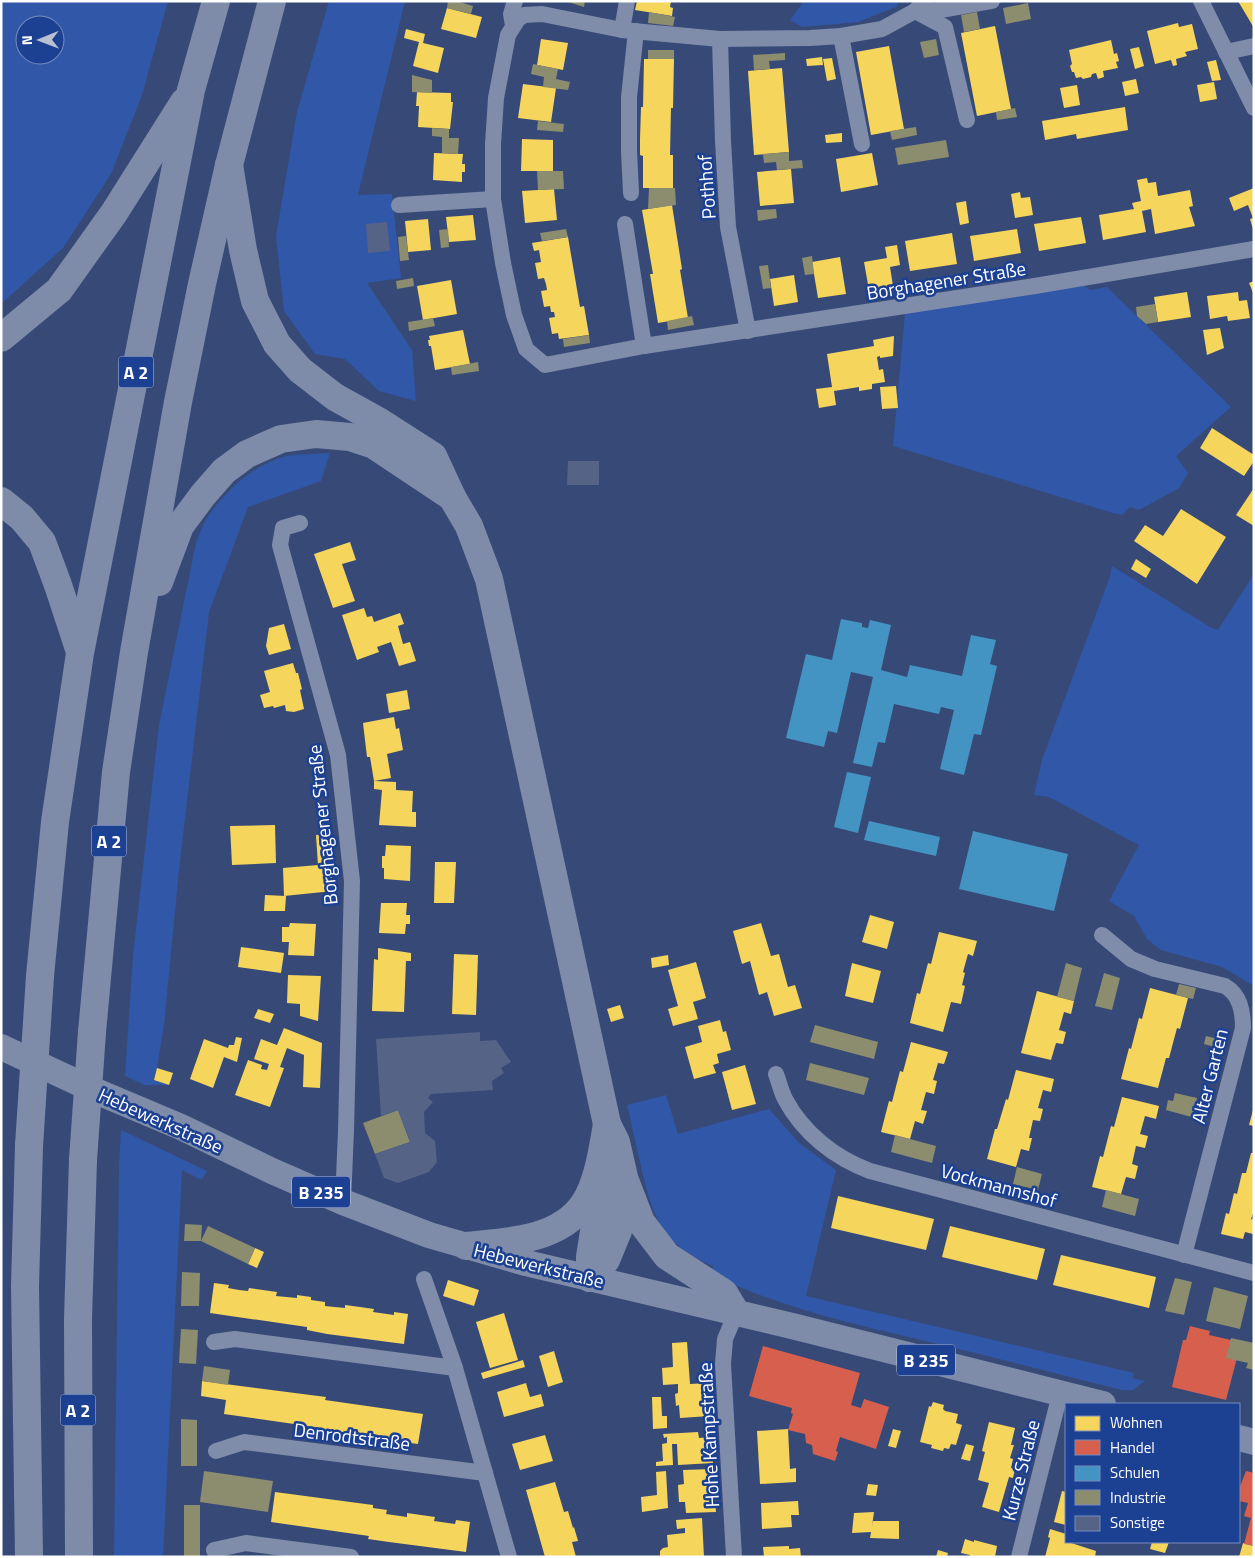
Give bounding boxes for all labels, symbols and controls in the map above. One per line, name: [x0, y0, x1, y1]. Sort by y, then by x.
north arrow: [15, 15, 65, 65]
text: N: [16, 35, 37, 45]
street label: Pothhof: [689, 153, 723, 220]
street label: Borghagener Straße: [864, 253, 1028, 307]
road number: A 2: [118, 357, 154, 388]
street label: Borghagener Straße: [299, 743, 345, 907]
road number: A 2: [92, 826, 126, 856]
street label: Alter Garten: [1183, 1025, 1235, 1127]
street label: Hebewerkstraße: [94, 1080, 228, 1160]
street label: Vockmannshof: [938, 1156, 1061, 1215]
road number: B 235: [292, 1176, 350, 1208]
street label: Hebewerkstraße: [471, 1235, 607, 1295]
road number: B 235: [897, 1344, 955, 1376]
street label: Hohe Kampstraße: [690, 1362, 726, 1508]
road number: A 2: [60, 1394, 96, 1426]
legend: [1065, 1403, 1240, 1543]
text: Wohnen: [1110, 1411, 1163, 1434]
street label: Denrodtstraße: [292, 1414, 412, 1458]
street label: Kurze Straße: [993, 1417, 1047, 1523]
text: Handel: [1110, 1436, 1155, 1459]
text: Schulen: [1110, 1461, 1160, 1484]
text: Industrie: [1110, 1486, 1166, 1509]
text: Sonstige: [1110, 1511, 1165, 1534]

